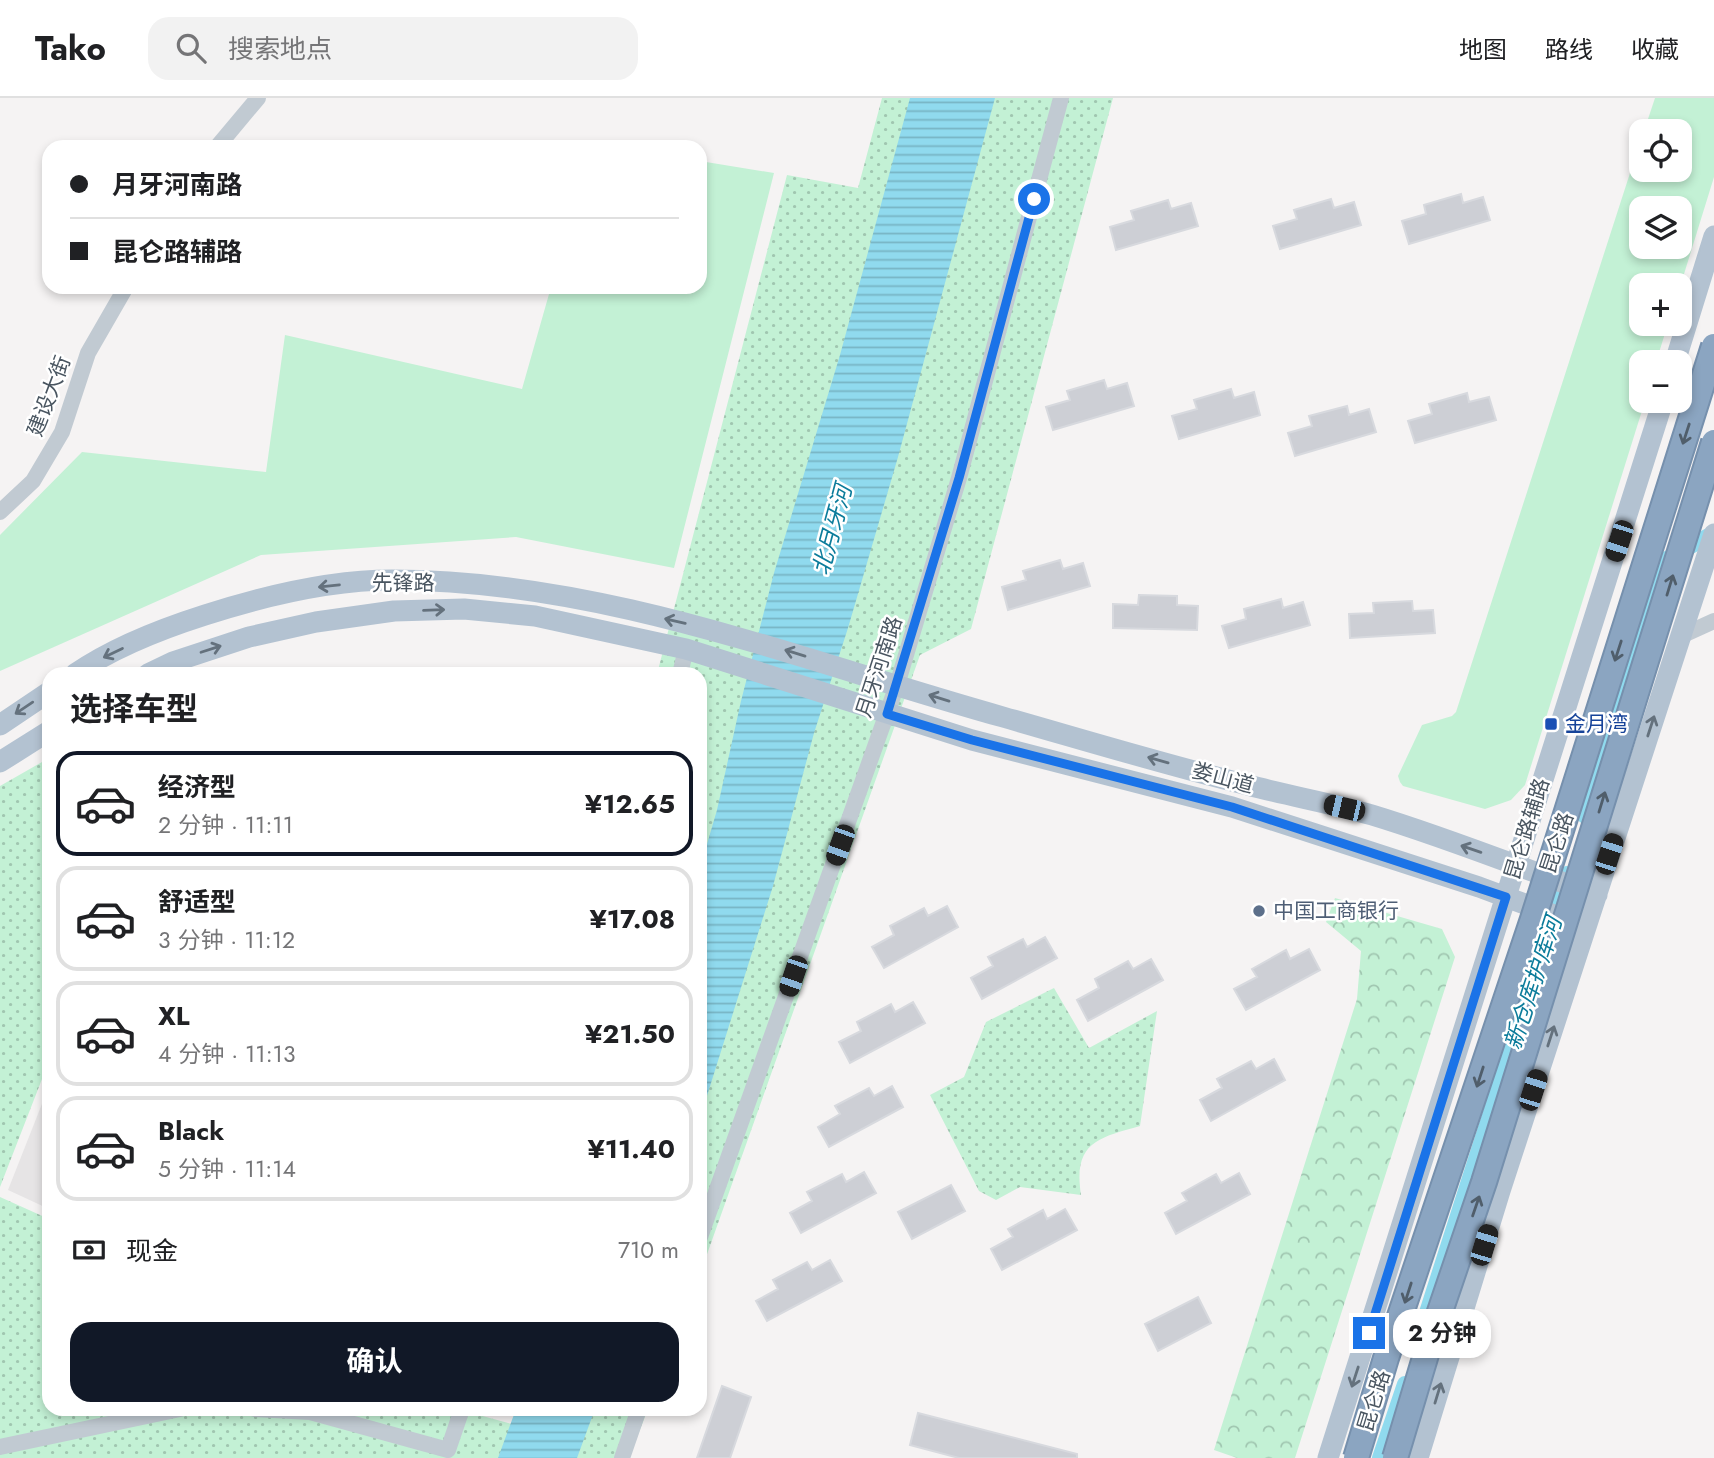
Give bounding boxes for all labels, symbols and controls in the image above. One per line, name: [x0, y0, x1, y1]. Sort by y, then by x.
search box: [148, 17, 638, 80]
text: Tako: [35, 25, 106, 72]
icon: search: [172, 29, 210, 67]
text: 搜索地点: [228, 30, 332, 68]
text: 地图: [1459, 32, 1507, 67]
text: 路线: [1545, 32, 1593, 67]
text: 收藏: [1631, 32, 1679, 67]
map controls: [1629, 119, 1692, 413]
button: locate: [1629, 119, 1692, 182]
text: 月牙河南路: [112, 166, 242, 204]
route start: [1018, 183, 1050, 215]
button: layers: [1629, 196, 1692, 259]
text: 昆仑路辅路: [112, 233, 242, 271]
button: +: [1629, 273, 1692, 336]
button: −: [1629, 350, 1692, 413]
street label: 建设大街: [20, 351, 78, 441]
one-way arrow: [1679, 423, 1692, 445]
water label: 北月牙河: [804, 477, 861, 579]
car: [1603, 518, 1636, 564]
street label: 先锋路: [372, 568, 435, 598]
one-way arrow: [1664, 574, 1677, 596]
one-way arrow: [319, 580, 341, 593]
one-way arrow: [422, 604, 445, 617]
street label: 月牙河南路: [849, 612, 909, 722]
one-way arrow: [665, 613, 687, 626]
one-way arrow: [1610, 640, 1623, 662]
one-way arrow: [200, 642, 222, 655]
one-way arrow: [103, 646, 124, 660]
one-way arrow: [784, 646, 806, 658]
text: 选择车型: [70, 686, 198, 732]
one-way arrow: [928, 690, 950, 703]
one-way arrow: [15, 702, 35, 716]
place label: 金月湾: [1565, 709, 1628, 739]
one-way arrow: [1645, 715, 1658, 737]
marker: 金月湾: [1543, 716, 1559, 732]
one-way arrow: [1147, 753, 1169, 766]
street label: 娄山道: [1189, 755, 1257, 801]
text: 经济型: [158, 768, 236, 806]
icon: car: [74, 772, 137, 835]
street label: 昆仑路辅路: [1497, 774, 1557, 884]
text: ¥12.65: [585, 785, 675, 823]
one-way arrow: [1597, 791, 1610, 813]
car: [1322, 793, 1367, 823]
text: 2 分钟 · 11:11: [158, 808, 293, 842]
street label: 昆仑路: [1533, 808, 1581, 878]
car: [823, 822, 858, 868]
car: [1593, 831, 1626, 877]
one-way arrow: [1460, 842, 1482, 854]
text: 舒适型: [158, 883, 236, 921]
icon: car: [74, 887, 137, 950]
place label: 中国工商银行: [1273, 896, 1399, 926]
text: ¥17.08: [589, 900, 675, 938]
marker: 中国工商银行: [1251, 903, 1267, 919]
water label: 新仓库护库河: [1496, 908, 1572, 1054]
text: 3 分钟 · 11:12: [158, 923, 295, 957]
car: [777, 953, 810, 999]
text: XL: [158, 997, 190, 1035]
icon: car: [74, 1002, 137, 1065]
text: ¥21.50: [585, 1015, 675, 1053]
one-way arrow: [1545, 1025, 1558, 1047]
text: 4 分钟 · 11:13: [158, 1037, 296, 1071]
one-way arrow: [1473, 1066, 1485, 1088]
car: [1517, 1067, 1550, 1113]
text: Black: [158, 1112, 224, 1150]
icon: car: [74, 1117, 137, 1180]
text: ¥11.40: [587, 1130, 675, 1168]
text: 5 分钟 · 11:14: [158, 1152, 296, 1186]
one-way arrow: [1471, 1196, 1483, 1218]
car: [1468, 1222, 1501, 1268]
icon: cash: [70, 1231, 108, 1269]
text: 现金: [126, 1232, 178, 1270]
text: 710 m: [618, 1233, 679, 1267]
one-way arrow: [1401, 1282, 1413, 1304]
callout: 2 分钟: [1394, 1308, 1492, 1358]
text: 2 分钟: [1408, 1316, 1476, 1350]
route end: [1353, 1317, 1385, 1349]
button: 确认: [70, 1322, 679, 1402]
one-way arrow: [1348, 1366, 1361, 1388]
street label: 昆仑路: [1350, 1366, 1398, 1436]
one-way arrow: [1433, 1382, 1445, 1404]

